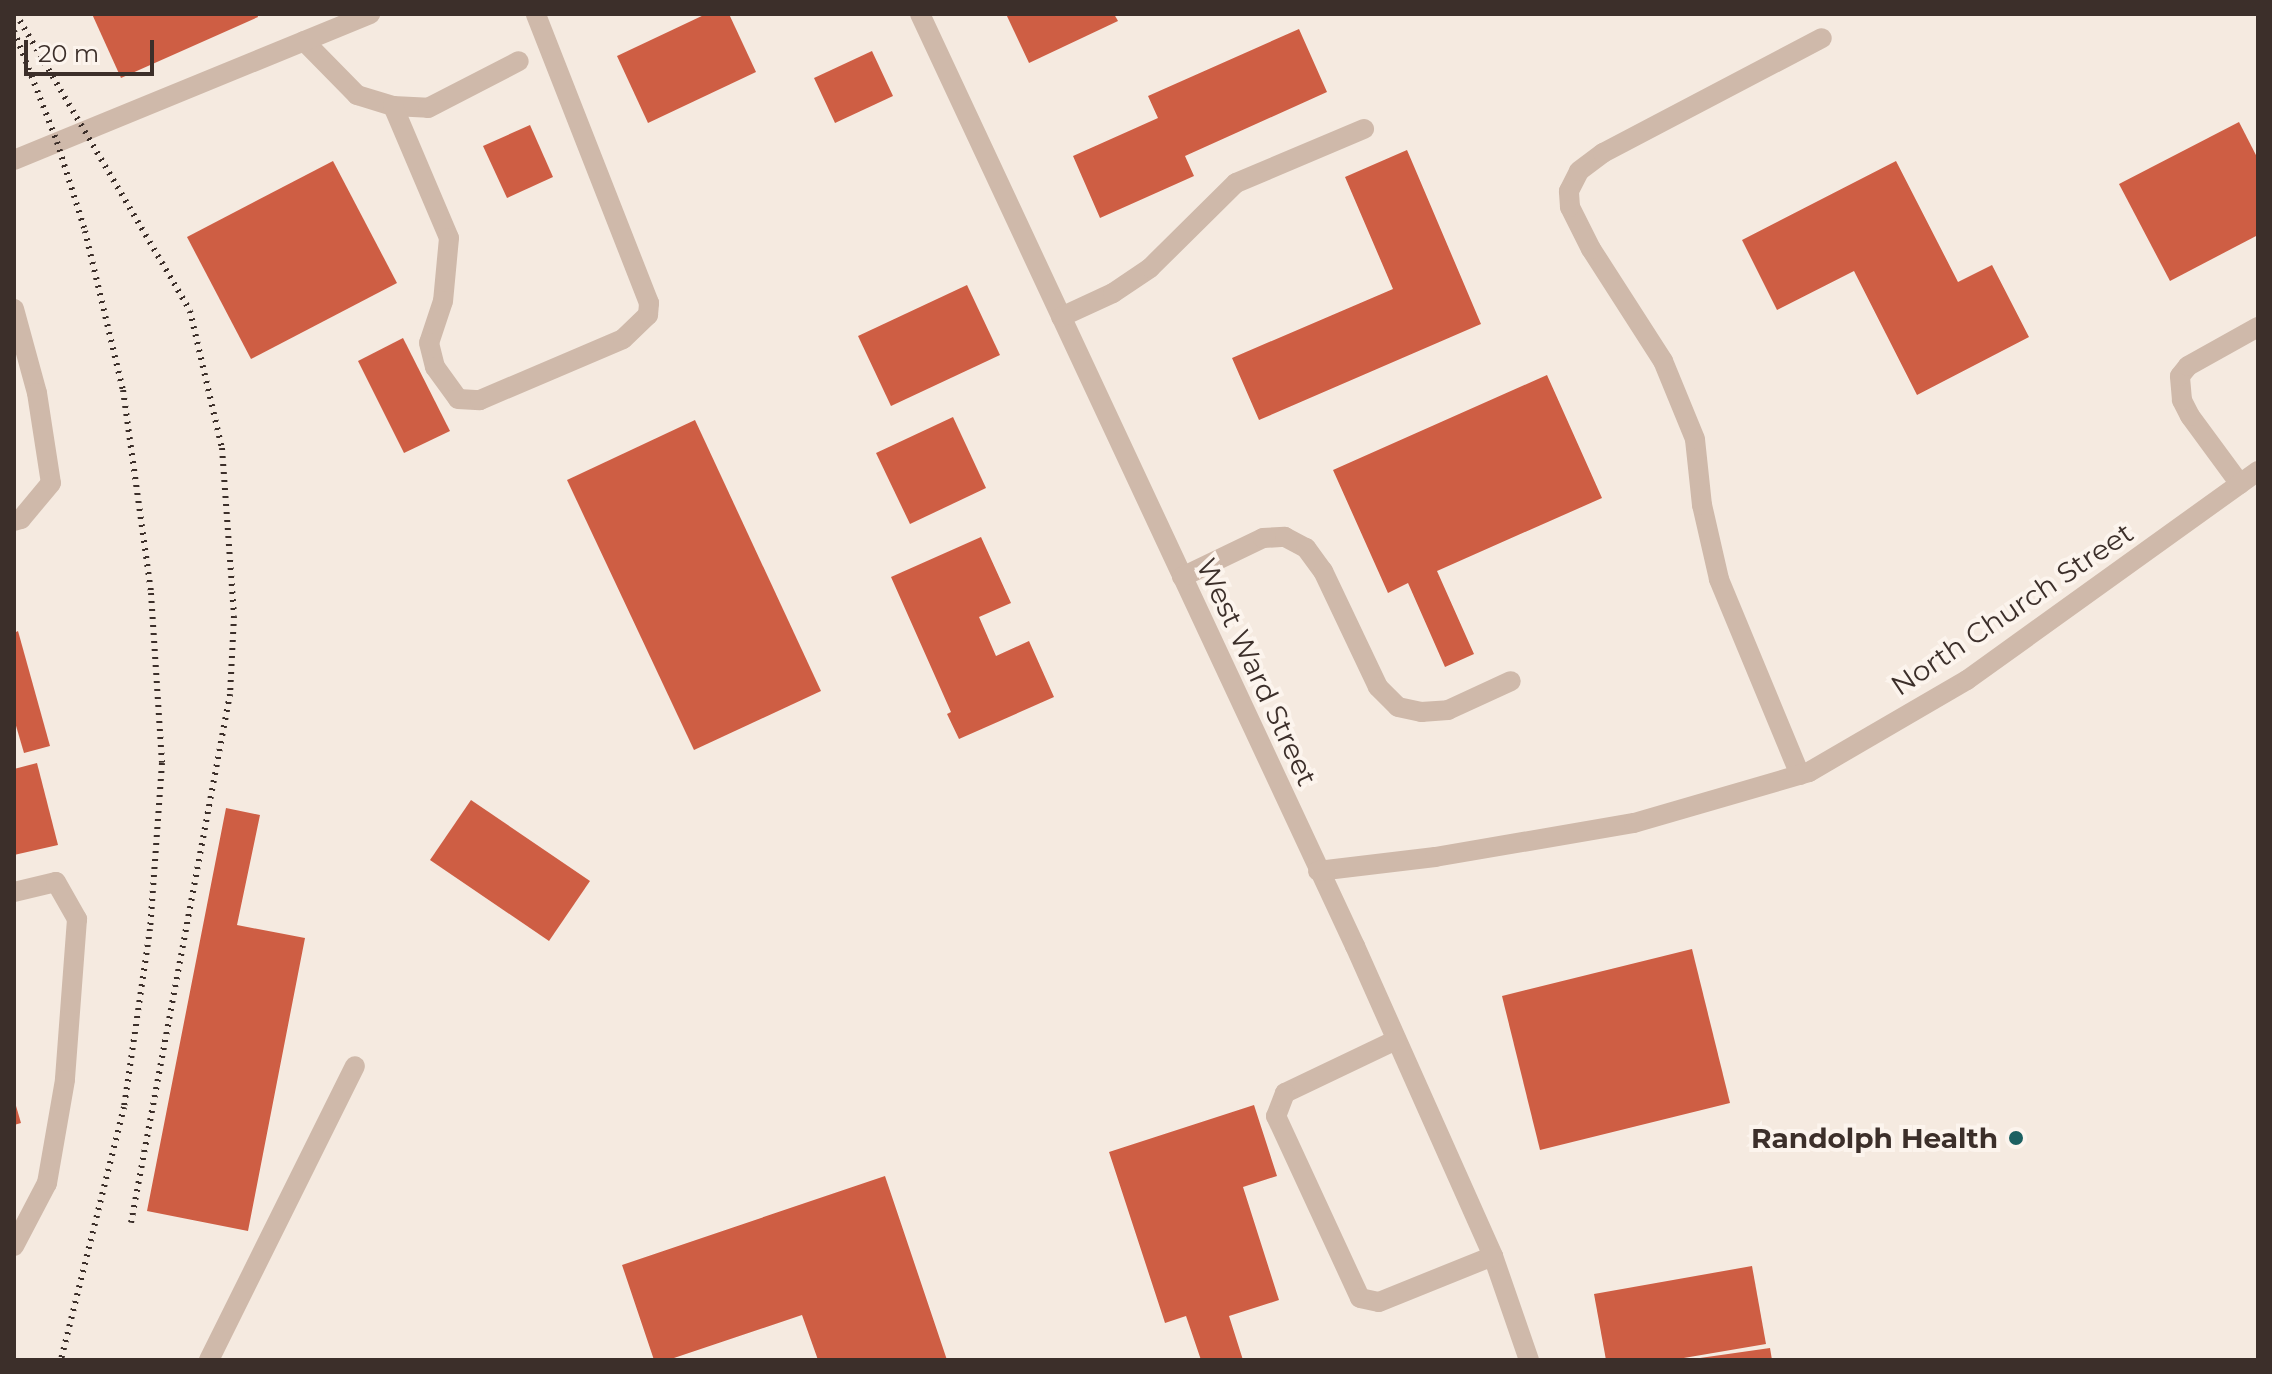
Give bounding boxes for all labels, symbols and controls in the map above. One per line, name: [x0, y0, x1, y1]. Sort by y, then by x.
scale bar: [28, 24, 158, 74]
text: 20 m: [38, 39, 99, 68]
street label: North Church Street: [1885, 516, 2139, 702]
street label: West Ward Street: [1190, 553, 1324, 791]
place label: Randolph Health: [1751, 1121, 1998, 1155]
marker: Randolph Health: [2005, 1127, 2027, 1149]

